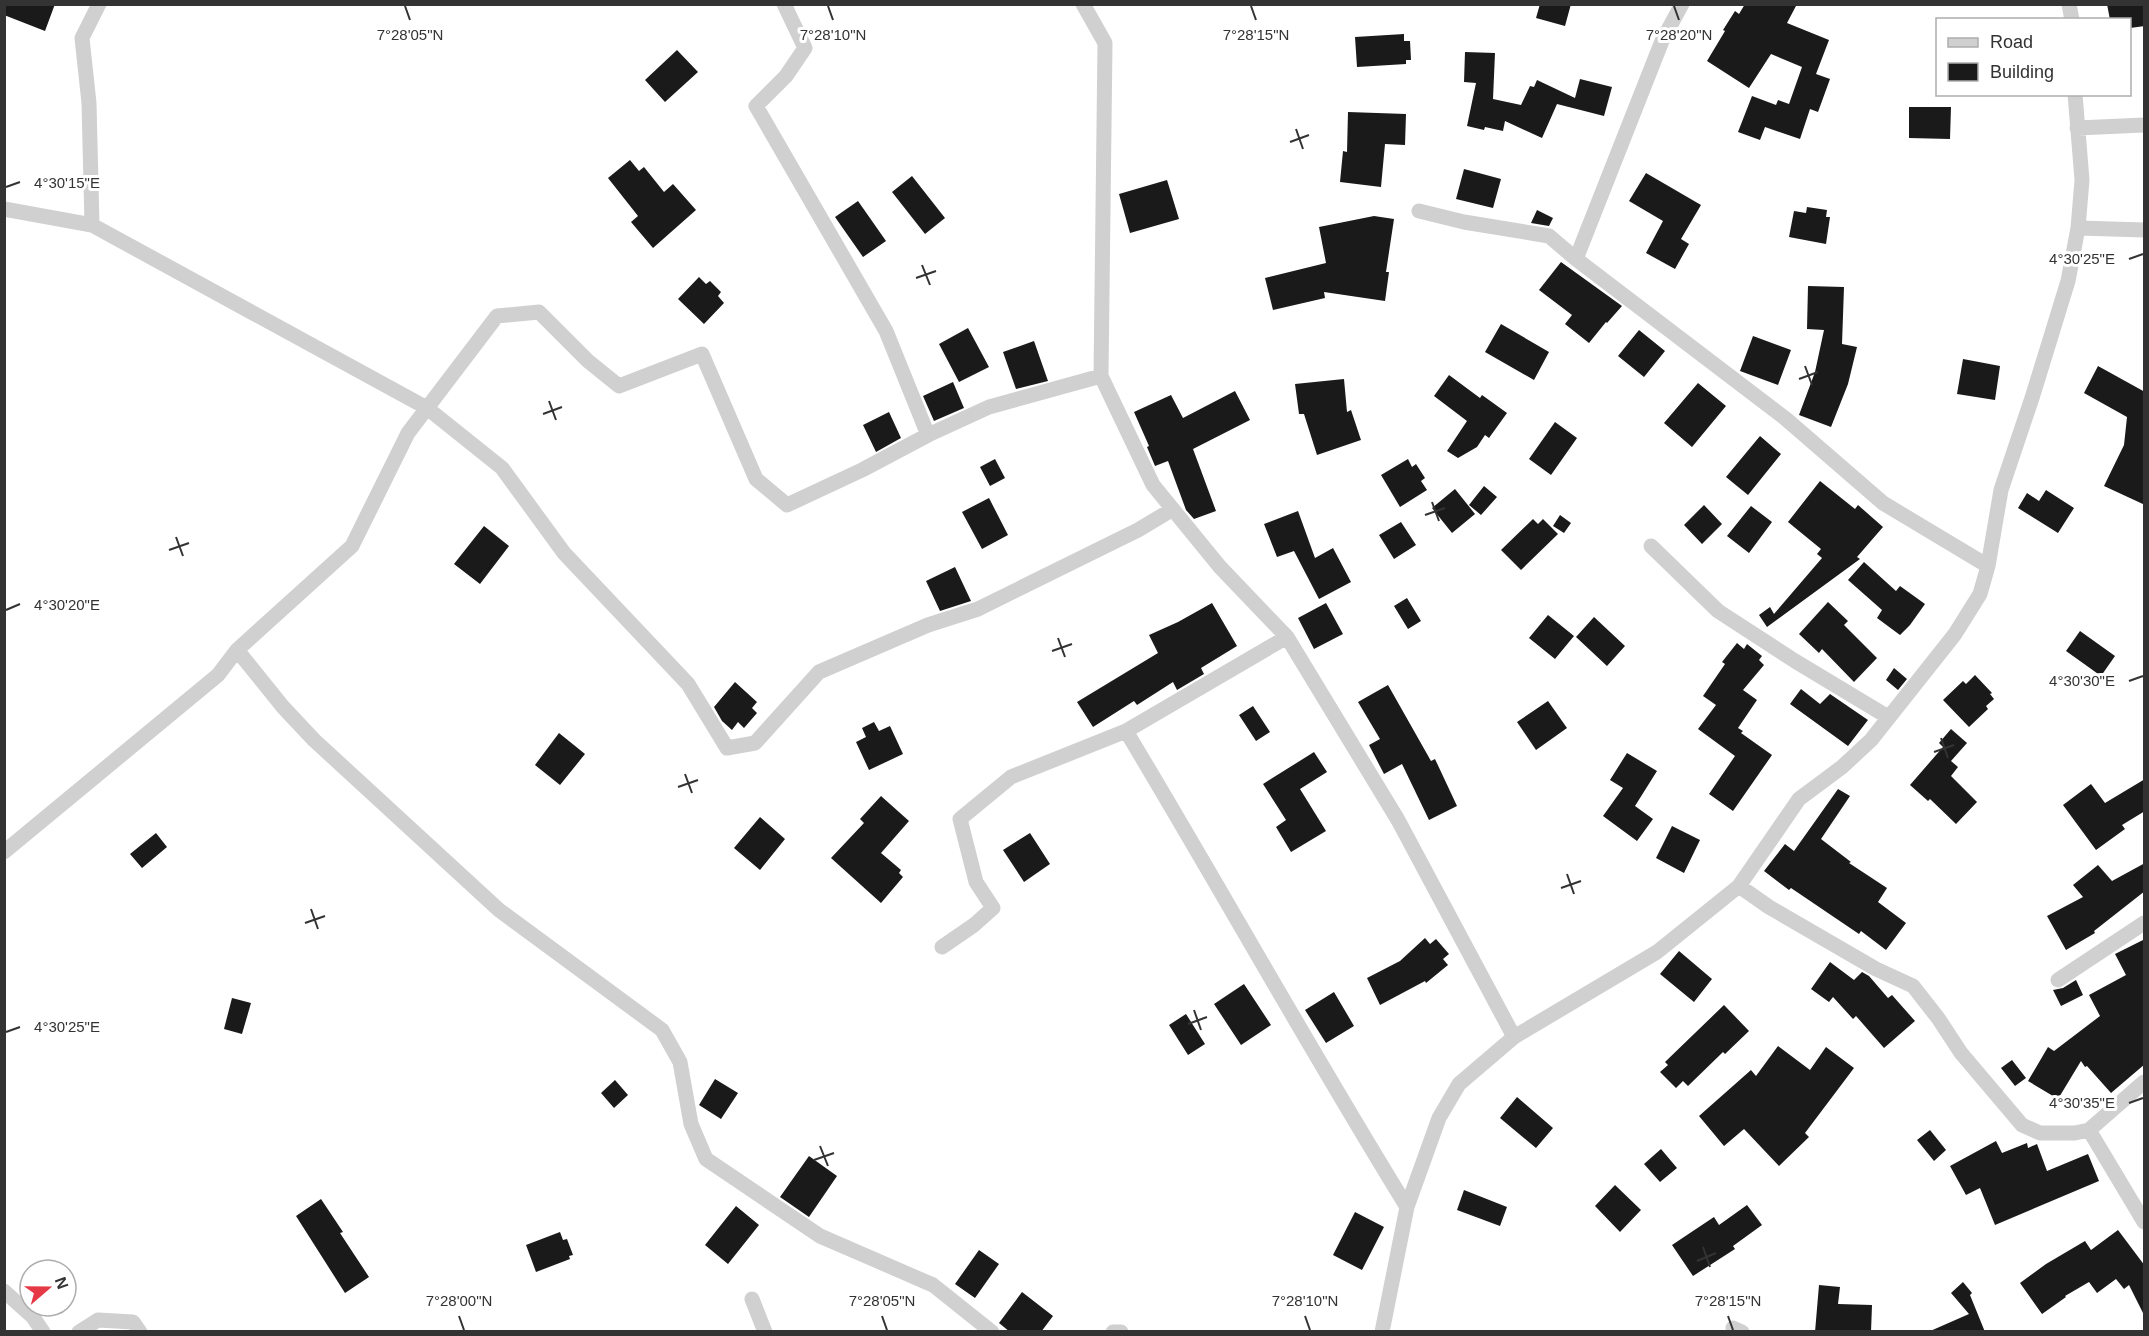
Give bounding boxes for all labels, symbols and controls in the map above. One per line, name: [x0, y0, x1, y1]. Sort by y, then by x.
legend: [1936, 18, 2131, 96]
text: 7°28'05"N: [377, 26, 443, 43]
text: 7°28'10"N: [800, 26, 866, 43]
text: 7°28'15"N: [1223, 26, 1289, 43]
text: 7°28'20"N: [1646, 26, 1712, 43]
text: Road: [1990, 32, 2033, 52]
text: Building: [1990, 62, 2054, 82]
text: 4°30'15"E: [34, 174, 100, 191]
text: 4°30'25"E: [2049, 250, 2115, 267]
text: 4°30'20"E: [34, 596, 100, 613]
text: 4°30'30"E: [2049, 672, 2115, 689]
text: 4°30'25"E: [34, 1018, 100, 1035]
text: 4°30'35"E: [2049, 1094, 2115, 1111]
north arrow: [18, 1258, 78, 1318]
text: N: [52, 1275, 72, 1291]
text: 7°28'00"N: [426, 1292, 492, 1309]
text: 7°28'05"N: [849, 1292, 915, 1309]
text: 7°28'10"N: [1272, 1292, 1338, 1309]
text: 7°28'15"N: [1695, 1292, 1761, 1309]

